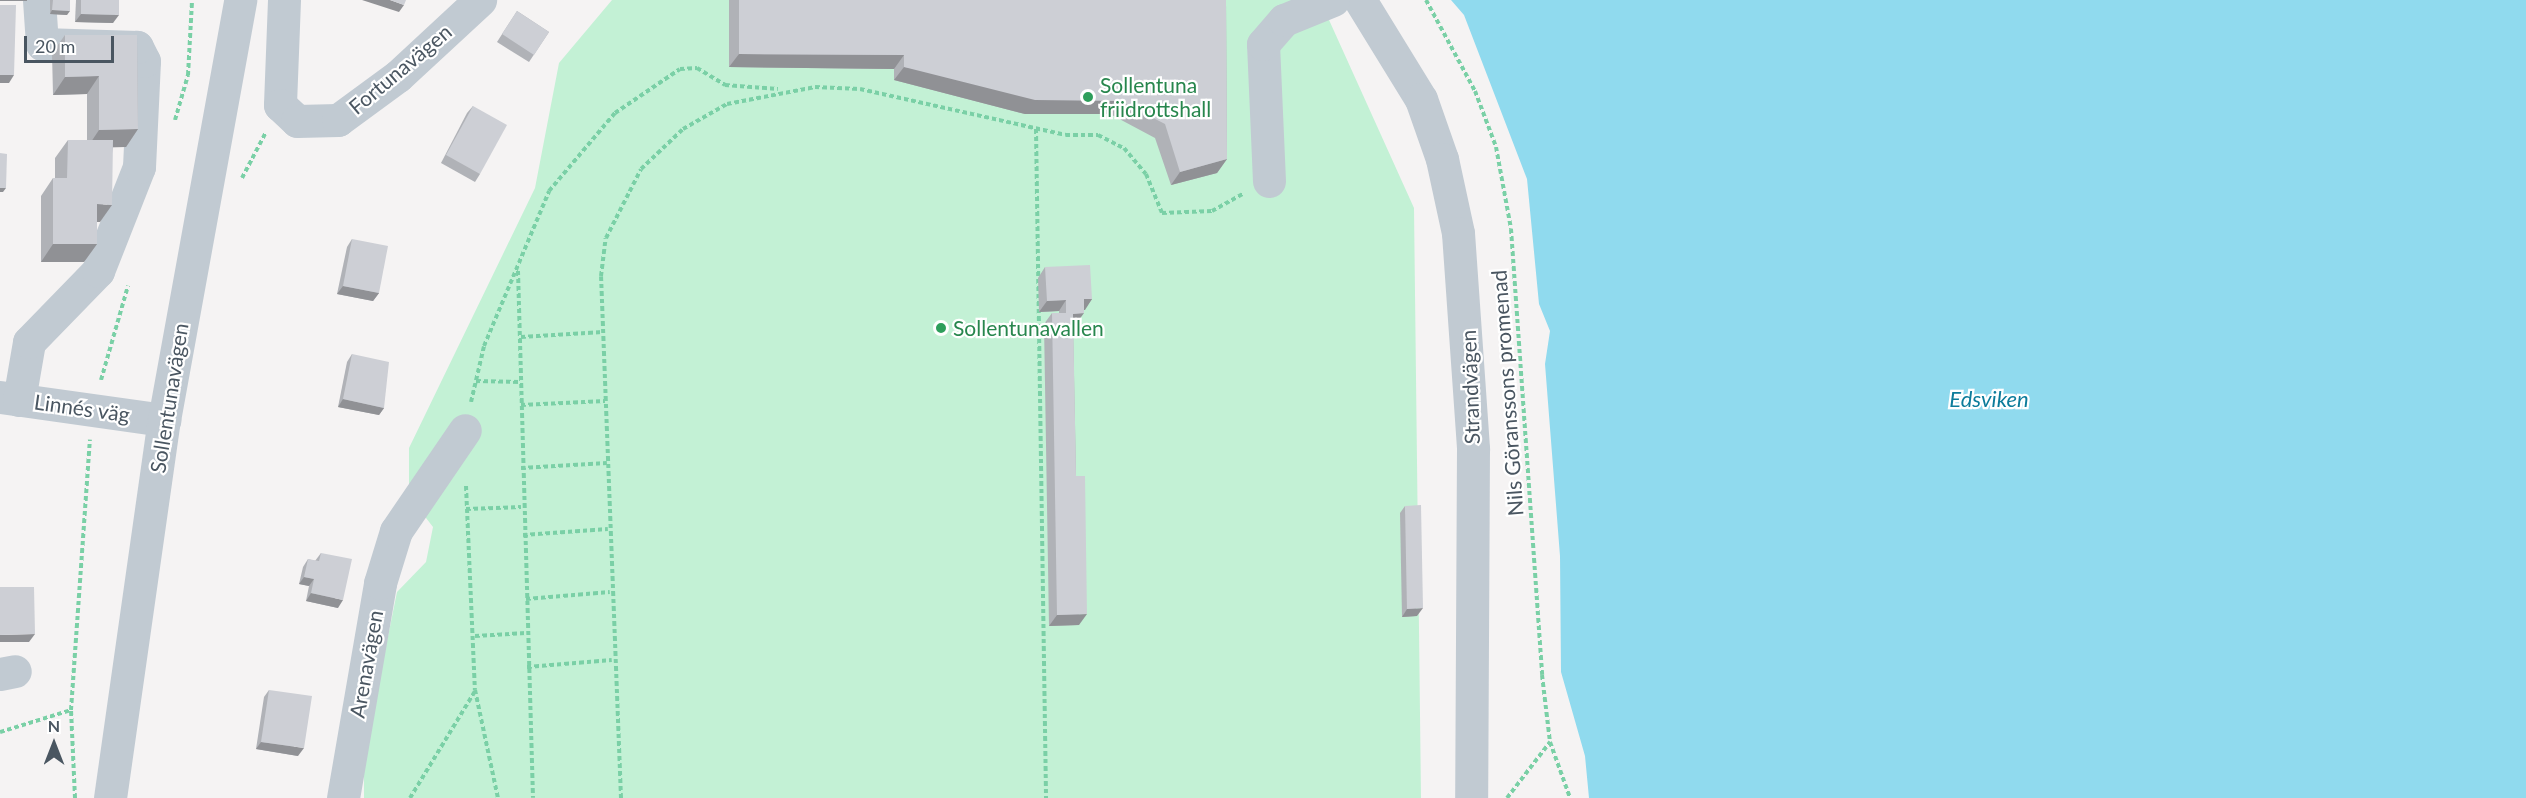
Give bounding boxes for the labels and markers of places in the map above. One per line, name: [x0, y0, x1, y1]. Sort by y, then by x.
place label: Sollentuna friidrottshall: [1100, 72, 1211, 122]
marker: Sollentuna friidrottshall: [1081, 90, 1095, 104]
place label: Sollentunavallen: [953, 315, 1104, 341]
marker: Sollentunavallen: [934, 321, 948, 335]

